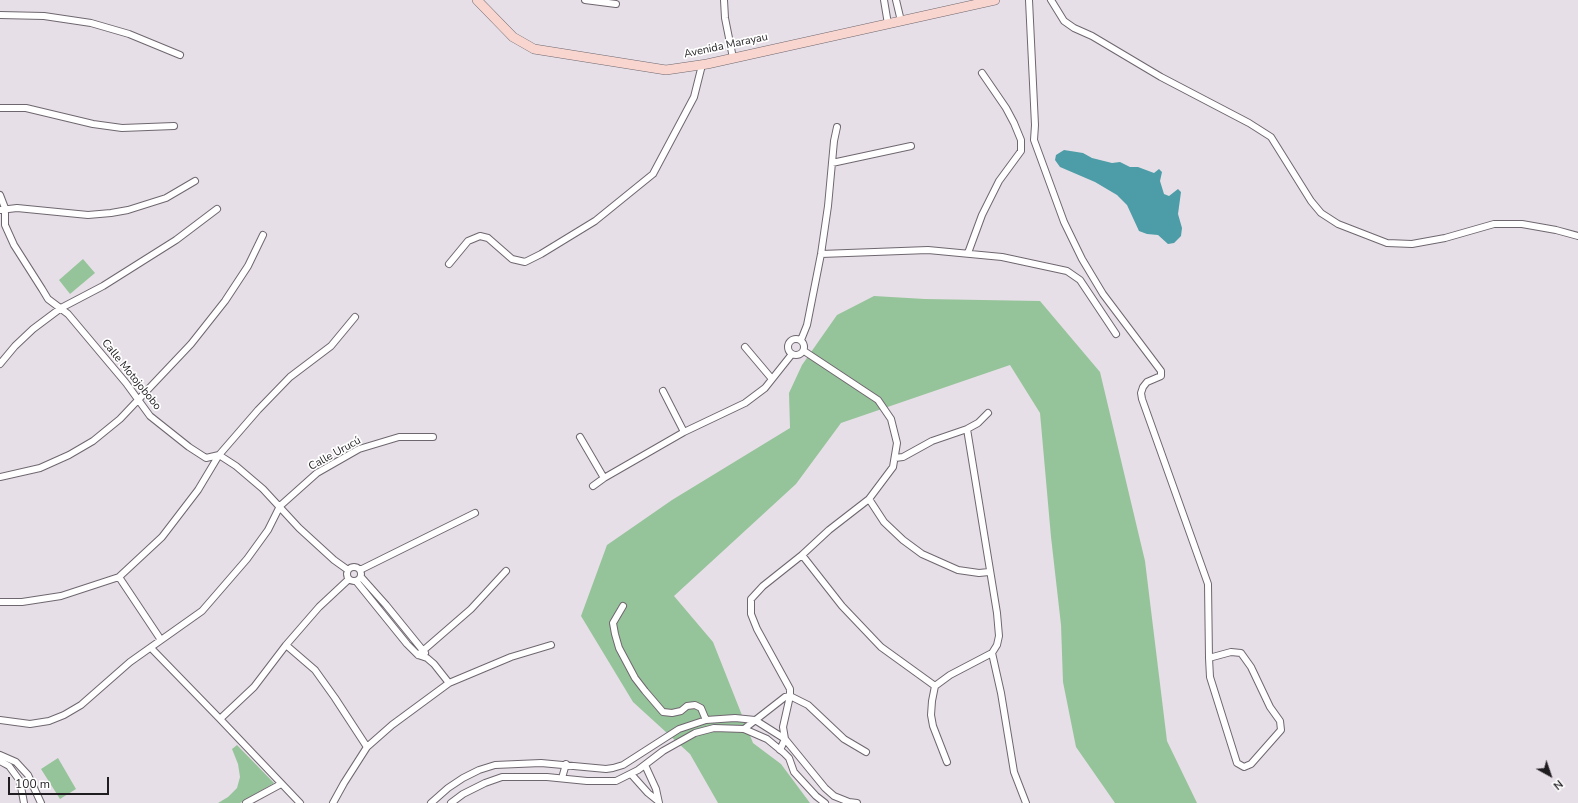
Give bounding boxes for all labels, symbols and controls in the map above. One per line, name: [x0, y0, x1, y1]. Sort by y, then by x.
street label: Avenida Marayau: [683, 31, 769, 61]
street label: Calle Motojobobo: [98, 337, 164, 413]
street label: Calle Urucú: [307, 434, 363, 474]
north arrow: [1530, 755, 1570, 795]
scale bar: [10, 769, 111, 795]
text: 100 m: [15, 776, 50, 792]
text: N: [1550, 776, 1566, 793]

